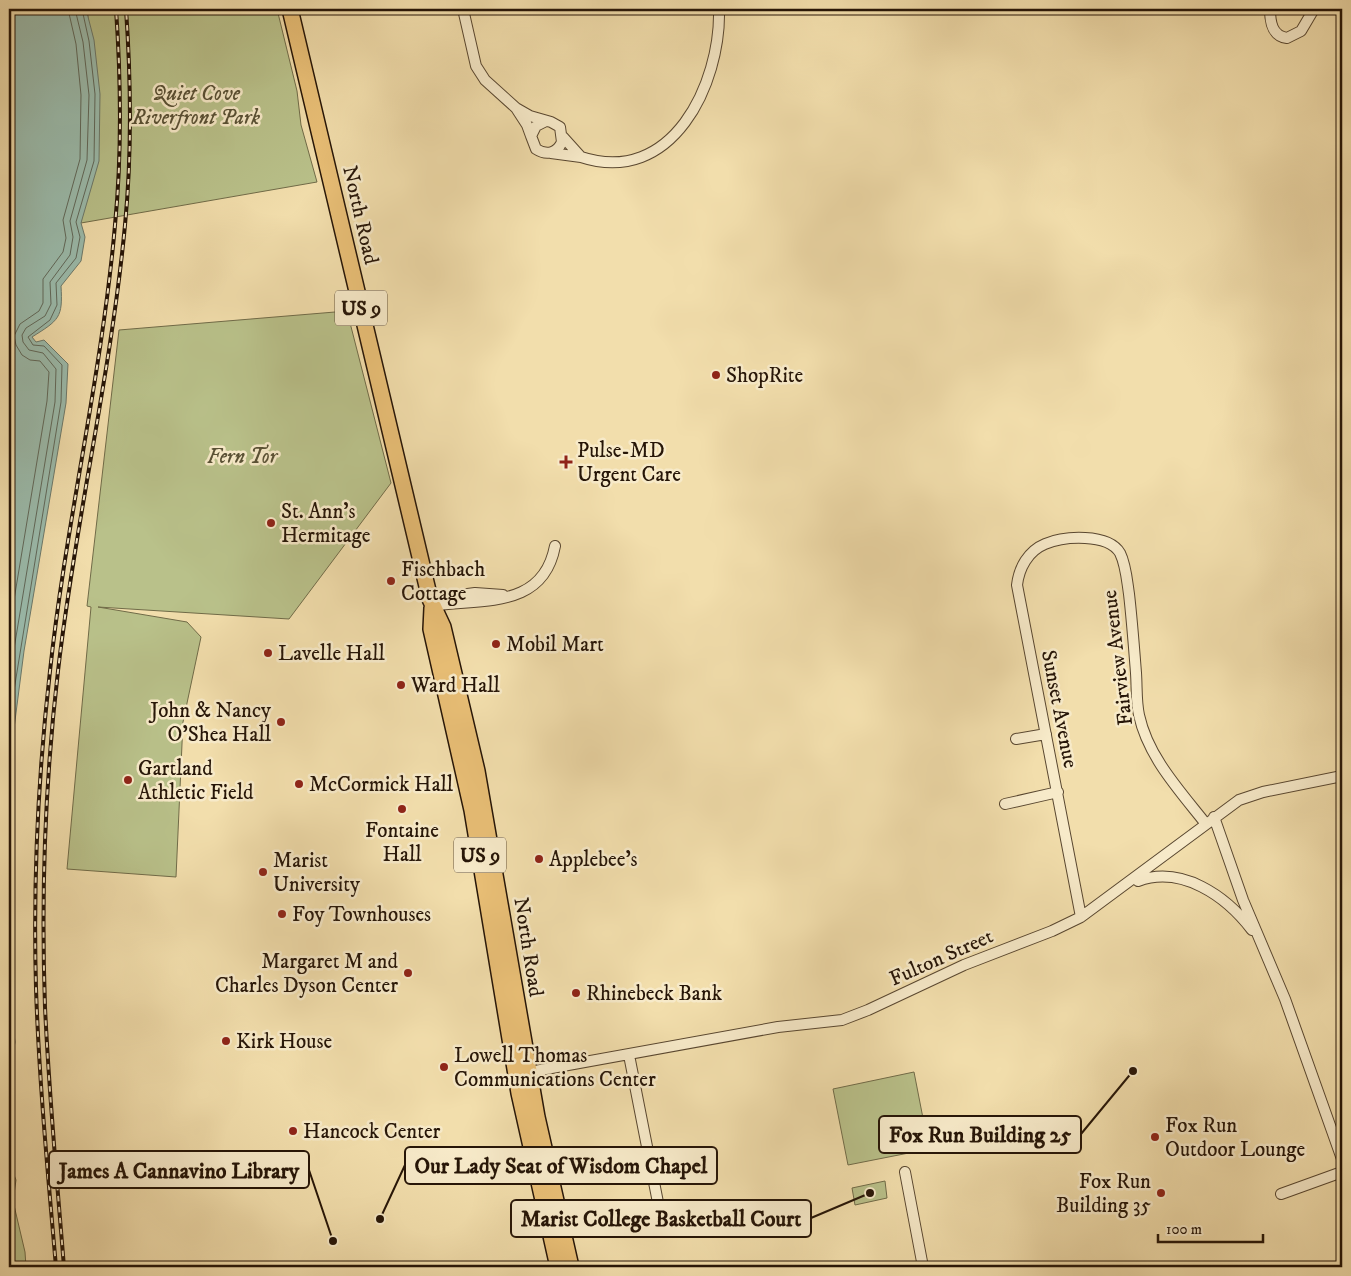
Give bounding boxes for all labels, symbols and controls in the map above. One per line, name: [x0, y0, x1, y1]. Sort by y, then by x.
park label: Quiet Cove Riverfront Park: [131, 81, 260, 131]
street label: North Road: [336, 163, 384, 268]
road number: US 9: [335, 290, 387, 326]
place label: ShopRite: [726, 363, 803, 389]
marker: ShopRite: [710, 369, 722, 381]
place label: Pulse-MD Urgent Care: [577, 438, 681, 488]
park label: Fern Tor: [207, 444, 279, 470]
marker: Pulse-MD Urgent Care: [559, 455, 573, 469]
place label: St. Ann's Hermitage: [281, 499, 371, 549]
marker: St. Ann's Hermitage: [265, 517, 277, 529]
place label: Fischbach Cottage: [401, 557, 485, 607]
marker: Fischbach Cottage: [385, 575, 397, 587]
street label: Fairview Avenue: [1097, 588, 1139, 727]
place label: Mobil Mart: [506, 632, 604, 658]
marker: Mobil Mart: [490, 638, 502, 650]
place label: Lavelle Hall: [278, 641, 385, 667]
marker: Lavelle Hall: [262, 647, 274, 659]
street label: Sunset Avenue: [1035, 648, 1083, 771]
place label: Ward Hall: [410, 673, 500, 699]
marker: Ward Hall: [395, 679, 407, 691]
place label: John & Nancy O'Shea Hall: [148, 698, 272, 748]
marker: John & Nancy O'Shea Hall: [275, 716, 287, 728]
place label: Gartland Athletic Field: [138, 756, 254, 806]
place label: McCormick Hall: [309, 772, 454, 798]
marker: Gartland Athletic Field: [122, 774, 134, 786]
marker: McCormick Hall: [293, 778, 305, 790]
marker: Fontaine Hall: [396, 803, 408, 815]
place label: Fontaine Hall: [365, 818, 439, 868]
road number: US 9: [454, 838, 506, 872]
place label: Applebee's: [549, 847, 638, 873]
place label: Marist University: [273, 848, 361, 898]
marker: Applebee's: [533, 853, 545, 865]
marker: Marist University: [257, 866, 269, 878]
street label: North Road: [507, 895, 549, 999]
place label: Foy Townhouses: [292, 902, 431, 928]
marker: Foy Townhouses: [276, 908, 288, 920]
street label: Fulton Street: [886, 923, 998, 992]
place label: Margaret M and Charles Dyson Center: [215, 949, 399, 999]
marker: Margaret M and Charles Dyson Center: [402, 967, 414, 979]
place label: Rhinebeck Bank: [586, 981, 723, 1007]
marker: Rhinebeck Bank: [570, 987, 582, 999]
place label: Kirk House: [236, 1029, 332, 1055]
marker: Kirk House: [220, 1035, 232, 1047]
place label: Lowell Thomas Communications Center: [454, 1043, 656, 1093]
marker: Lowell Thomas Communications Center: [438, 1061, 450, 1073]
place label: Fox Run Outdoor Lounge: [1165, 1113, 1306, 1163]
callout: Fox Run Building 25: [879, 1116, 1081, 1153]
place label: Hancock Center: [303, 1119, 441, 1145]
text: Fox Run Building 25: [889, 1122, 1071, 1149]
marker: Hancock Center: [287, 1125, 299, 1137]
marker: Fox Run Outdoor Lounge: [1149, 1131, 1161, 1143]
callout: Our Lady Seat of Wisdom Chapel: [405, 1147, 717, 1184]
callout: James A Cannavino Library: [49, 1151, 309, 1188]
text: Our Lady Seat of Wisdom Chapel: [415, 1153, 708, 1180]
text: James A Cannavino Library: [56, 1158, 300, 1185]
place label: Fox Run Building 35: [1056, 1169, 1151, 1219]
marker: Fox Run Building 35: [1155, 1187, 1167, 1199]
callout: Marist College Basketball Court: [511, 1200, 811, 1237]
text: Marist College Basketball Court: [521, 1206, 801, 1233]
scale bar: [1158, 1211, 1264, 1243]
text: 100 m: [1166, 1220, 1202, 1239]

